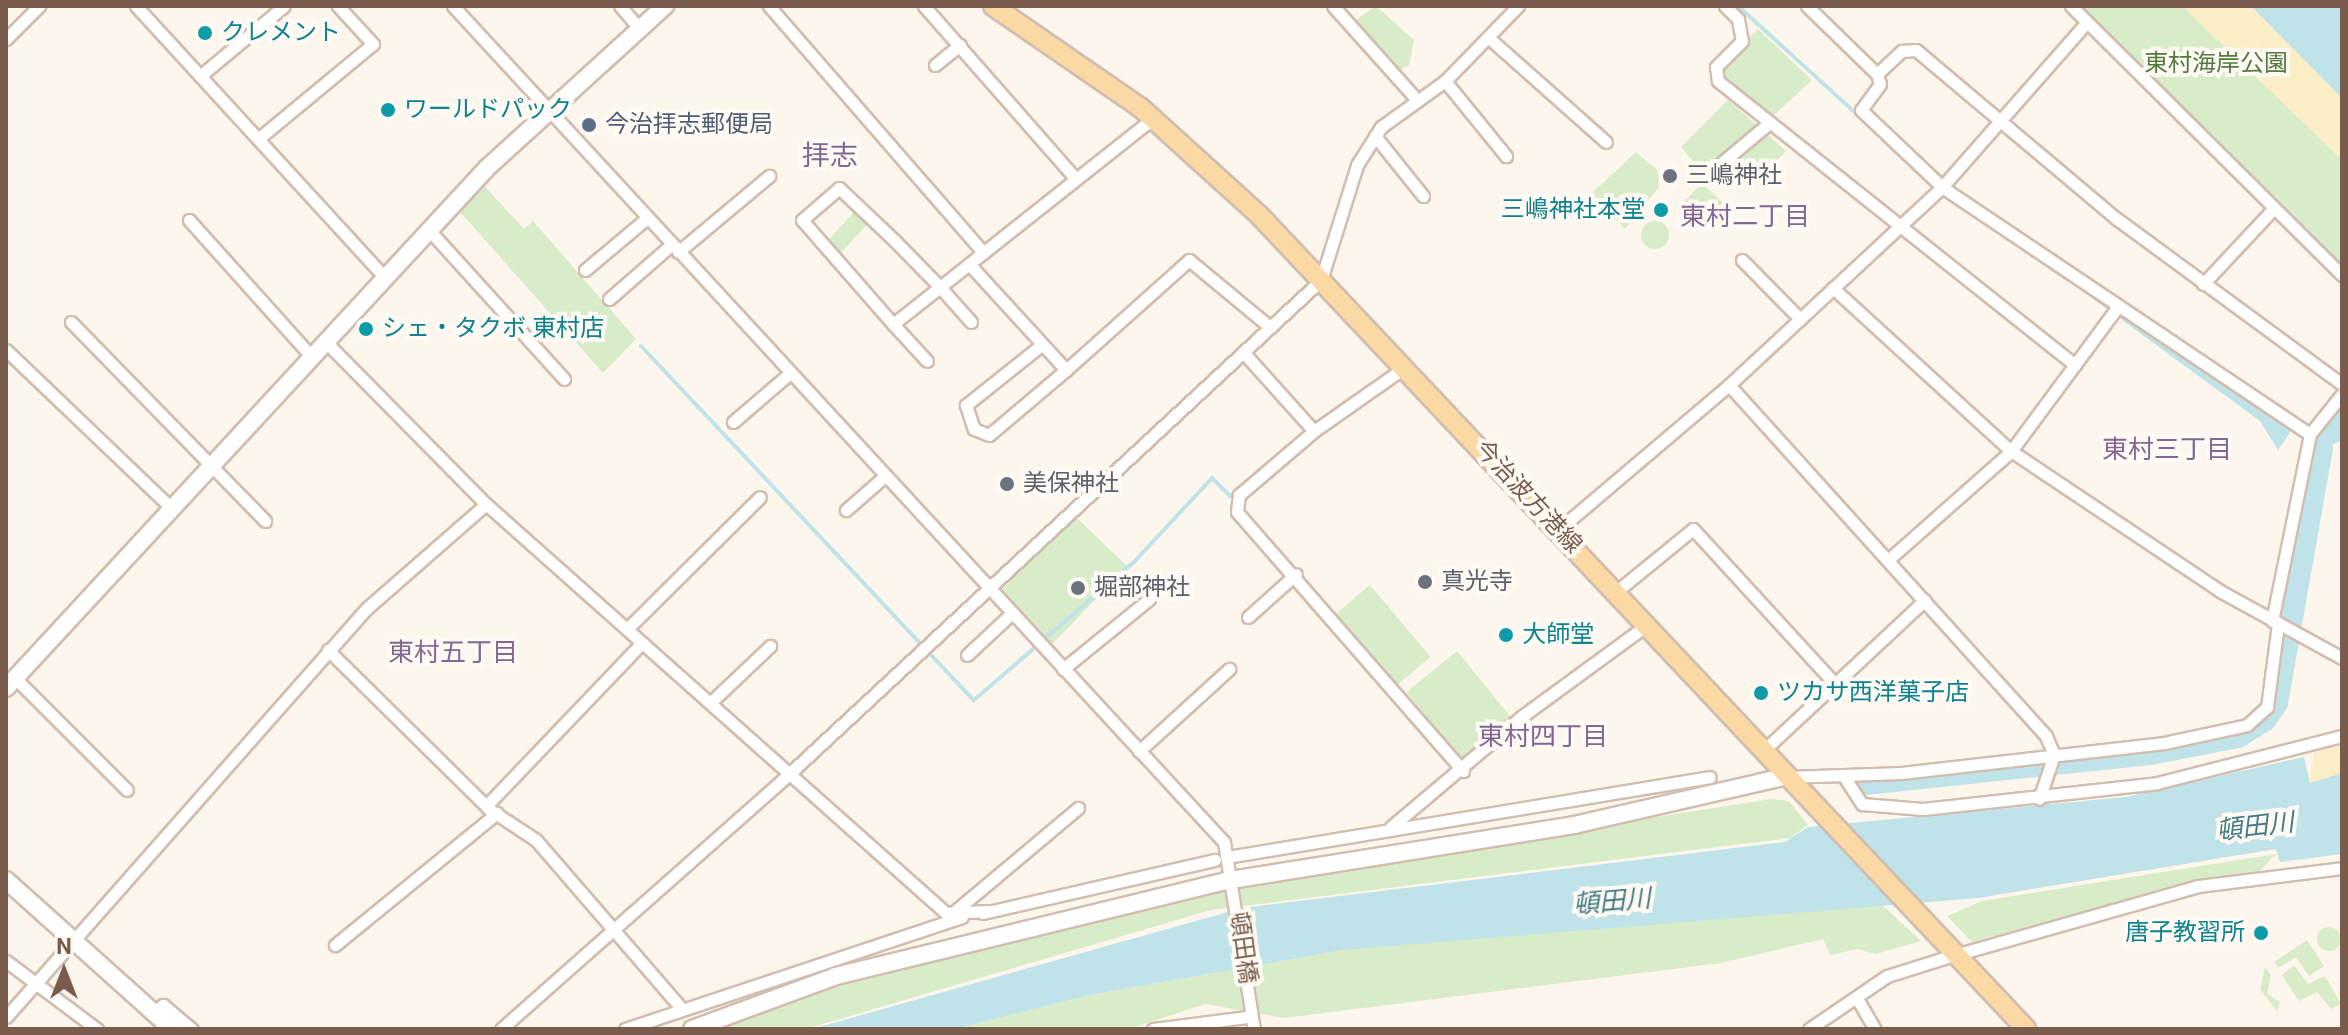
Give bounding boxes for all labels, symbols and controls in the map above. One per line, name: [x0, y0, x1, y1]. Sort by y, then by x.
place label: クレメント: [221, 19, 341, 47]
marker: クレメント: [196, 24, 214, 42]
park label: 東村海岸公園: [2144, 50, 2288, 78]
place label: ワールドパック: [404, 96, 572, 124]
marker: ワールドパック: [379, 101, 397, 119]
place label: 今治拝志郵便局: [605, 111, 773, 139]
marker: 今治拝志郵便局: [580, 116, 598, 134]
district label: 拝志: [802, 139, 858, 173]
place label: 三嶋神社: [1686, 162, 1782, 190]
marker: 三嶋神社: [1661, 167, 1679, 185]
place label: 三嶋神社本堂: [1501, 196, 1645, 224]
marker: 三嶋神社本堂: [1652, 201, 1670, 219]
district label: 東村二丁目: [1680, 201, 1810, 233]
place label: シェ・タクボ 東村店: [382, 315, 604, 343]
marker: シェ・タクボ 東村店: [357, 320, 375, 338]
district label: 東村三丁目: [2102, 434, 2232, 466]
street label: 今治波方港線: [1468, 435, 1588, 559]
place label: 美保神社: [1023, 470, 1119, 498]
marker: 美保神社: [998, 475, 1016, 493]
place label: 真光寺: [1441, 568, 1513, 596]
marker: 真光寺: [1416, 573, 1434, 591]
place label: 堀部神社: [1094, 574, 1190, 602]
marker: 堀部神社: [1069, 579, 1087, 597]
place label: 大師堂: [1522, 621, 1594, 649]
marker: 大師堂: [1497, 626, 1515, 644]
district label: 東村五丁目: [388, 637, 518, 669]
place label: ツカサ西洋菓子店: [1777, 679, 1969, 707]
marker: ツカサ西洋菓子店: [1752, 684, 1770, 702]
district label: 東村四丁目: [1478, 721, 1608, 753]
water label: 頓田川: [2214, 807, 2296, 847]
water label: 頓田川: [1572, 883, 1652, 921]
street label: 頓田橋: [1224, 910, 1262, 986]
place label: 唐子教習所: [2125, 919, 2245, 947]
marker: 唐子教習所: [2252, 924, 2270, 942]
north arrow: [24, 931, 104, 1011]
text: N: [56, 934, 72, 959]

